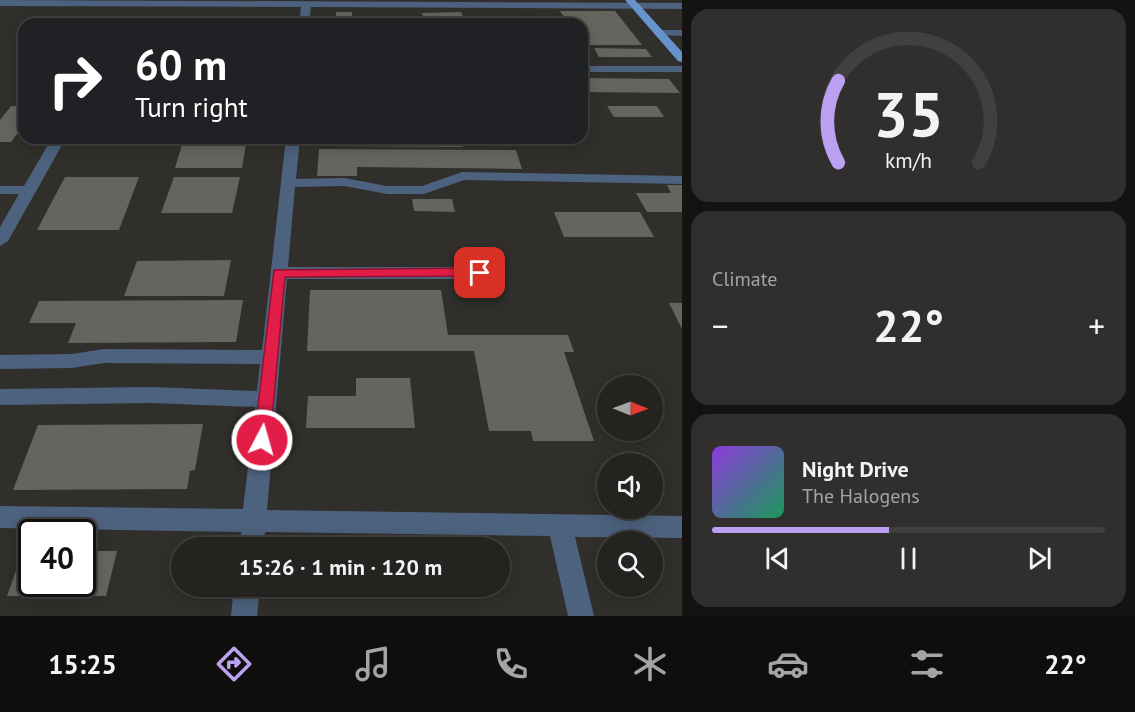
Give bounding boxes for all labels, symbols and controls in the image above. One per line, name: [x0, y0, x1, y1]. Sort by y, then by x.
text: 60 m: [135, 37, 227, 92]
icon: right: [36, 42, 114, 120]
text: 35: [873, 73, 944, 154]
text: Turn right: [135, 90, 248, 124]
text: km/h: [885, 146, 932, 174]
pin: [454, 247, 505, 298]
icon: arrive: [463, 256, 496, 289]
text: Climate: [712, 266, 778, 292]
text: 22°: [873, 296, 944, 354]
text: −: [712, 304, 729, 347]
text: +: [1088, 304, 1105, 347]
north arrow: [597, 375, 663, 441]
map controls: [597, 375, 663, 597]
position arrow: [230, 408, 294, 472]
button: sound: [597, 453, 663, 519]
text: Night Drive: [802, 455, 909, 483]
text: The Halogens: [802, 483, 920, 509]
speed limit sign: 40: [18, 519, 96, 597]
button: search: [597, 531, 663, 597]
icon: previous: [761, 542, 794, 575]
icon: pause: [892, 542, 925, 575]
icon: next: [1023, 542, 1056, 575]
text: 15:26 · 1 min · 120 m: [239, 553, 442, 581]
icon: directions: [213, 643, 255, 685]
icon: music: [352, 643, 394, 685]
icon: phone: [490, 643, 532, 685]
icon: climate: [629, 643, 671, 685]
icon: car: [767, 643, 809, 685]
icon: filters: [906, 643, 948, 685]
text: 15:25: [48, 647, 117, 681]
text: 22°: [1044, 647, 1087, 681]

